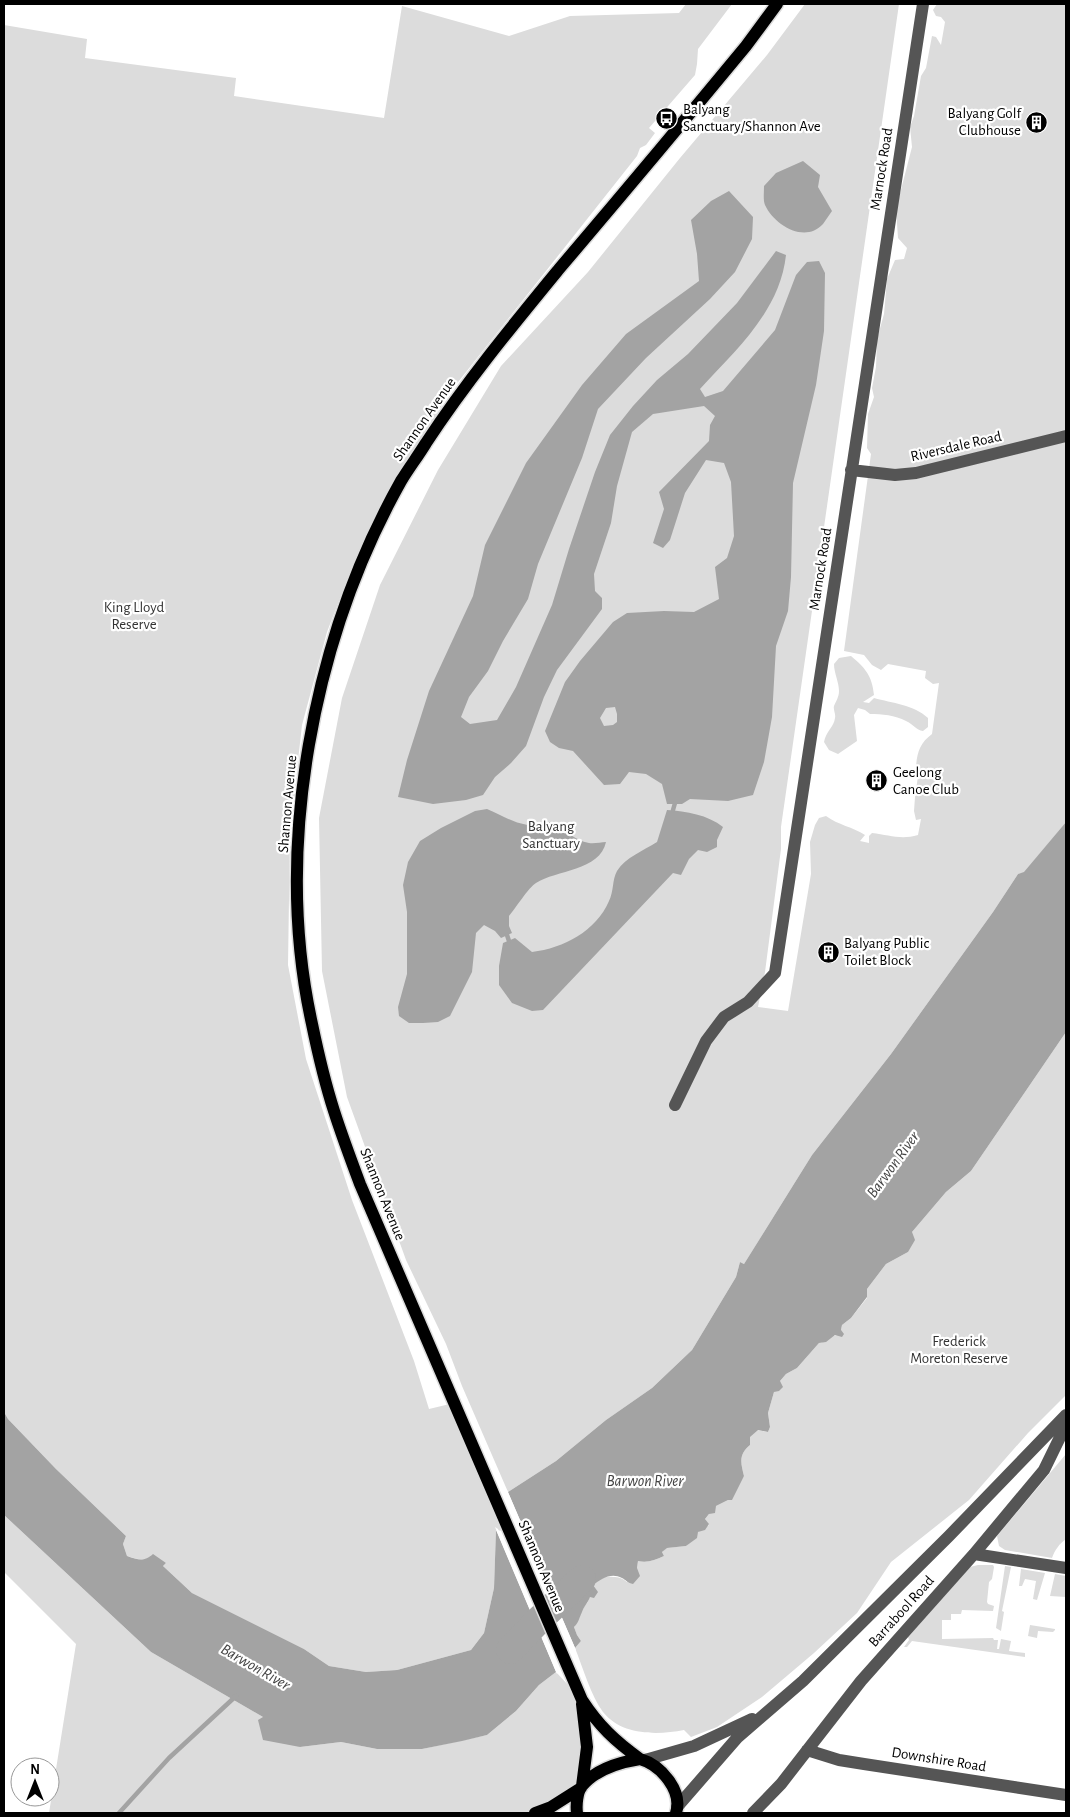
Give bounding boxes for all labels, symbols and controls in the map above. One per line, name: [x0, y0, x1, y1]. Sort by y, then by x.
place label: Balyang Sanctuary/Shannon Ave: [683, 102, 821, 134]
bus stop icon: Balyang Sanctuary/Shannon Ave: [655, 106, 679, 130]
place label: Balyang Golf Clubhouse: [948, 106, 1022, 138]
building icon: Balyang Golf Clubhouse: [1025, 110, 1049, 134]
street label: Marnock Road: [868, 127, 895, 211]
street label: Shannon Avenue: [390, 375, 459, 464]
street label: Riversdale Road: [909, 429, 1003, 464]
street label: Marnock Road: [807, 527, 834, 611]
park label: King Lloyd Reserve: [104, 600, 164, 632]
street label: Shannon Avenue: [276, 754, 299, 854]
place label: Geelong Canoe Club: [893, 765, 959, 797]
building icon: Geelong Canoe Club: [865, 769, 889, 793]
park label: Balyang Sanctuary: [522, 819, 580, 851]
place label: Balyang Public Toilet Block: [844, 936, 929, 968]
building icon: Balyang Public Toilet Block: [816, 940, 840, 964]
water label: Barwon River: [864, 1128, 922, 1200]
street label: Shannon Avenue: [357, 1146, 408, 1243]
park label: Frederick Moreton Reserve: [910, 1334, 1008, 1366]
water label: Barwon River: [606, 1473, 684, 1489]
street label: Shannon Avenue: [515, 1518, 568, 1614]
street label: Barrabool Road: [866, 1573, 937, 1650]
water label: Barwon River: [218, 1641, 294, 1693]
street label: Downshire Road: [890, 1745, 988, 1774]
north arrow: [10, 1757, 60, 1807]
text: N: [30, 1763, 40, 1777]

